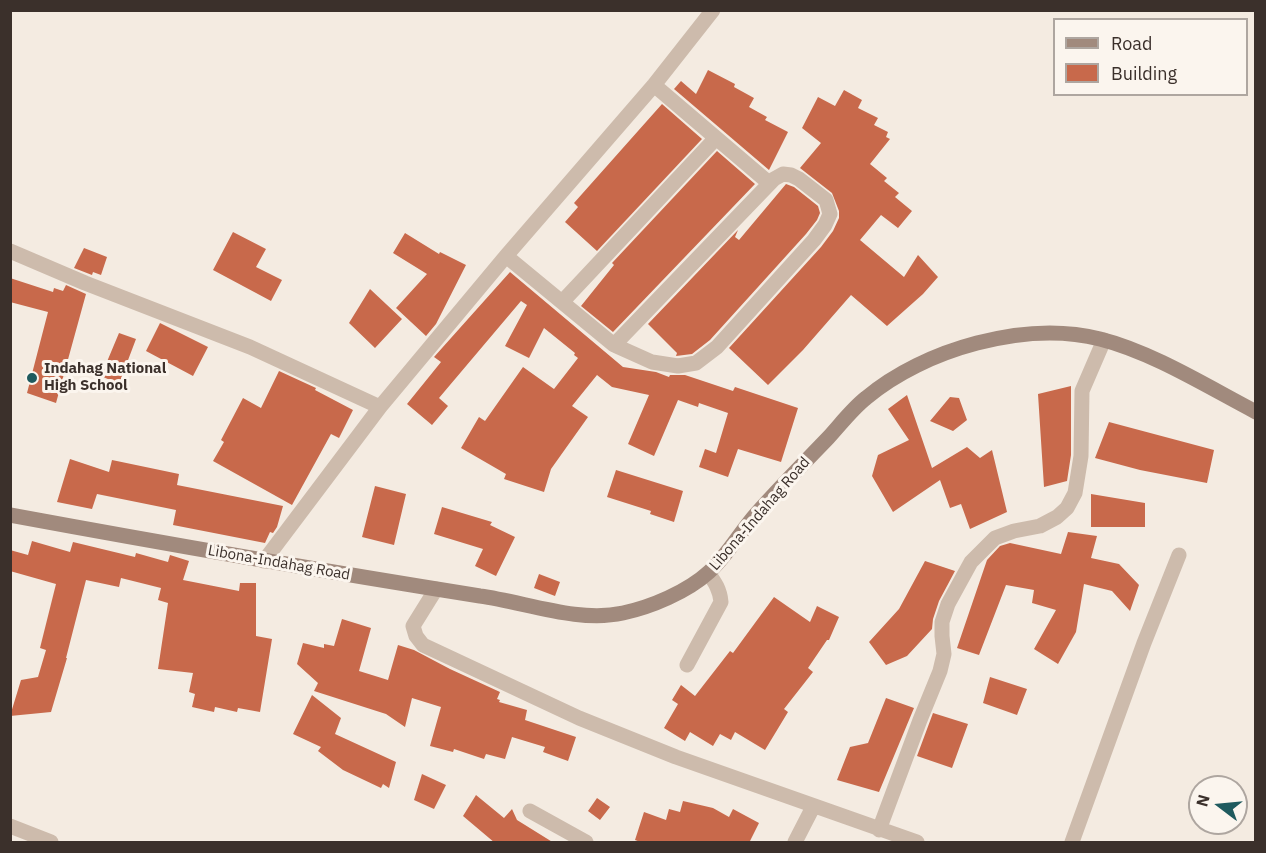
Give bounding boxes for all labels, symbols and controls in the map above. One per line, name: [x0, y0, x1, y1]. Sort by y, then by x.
legend: [1053, 18, 1248, 96]
text: Road: [1111, 32, 1152, 55]
text: Building: [1111, 62, 1177, 85]
place label: Indahag National High School: [44, 360, 166, 395]
marker: Indahag National High School: [25, 371, 39, 385]
street label: Libona-Indahag Road: [706, 454, 814, 574]
street label: Libona-Indahag Road: [207, 542, 351, 584]
north arrow: [1188, 775, 1248, 835]
text: N: [1191, 792, 1214, 809]

